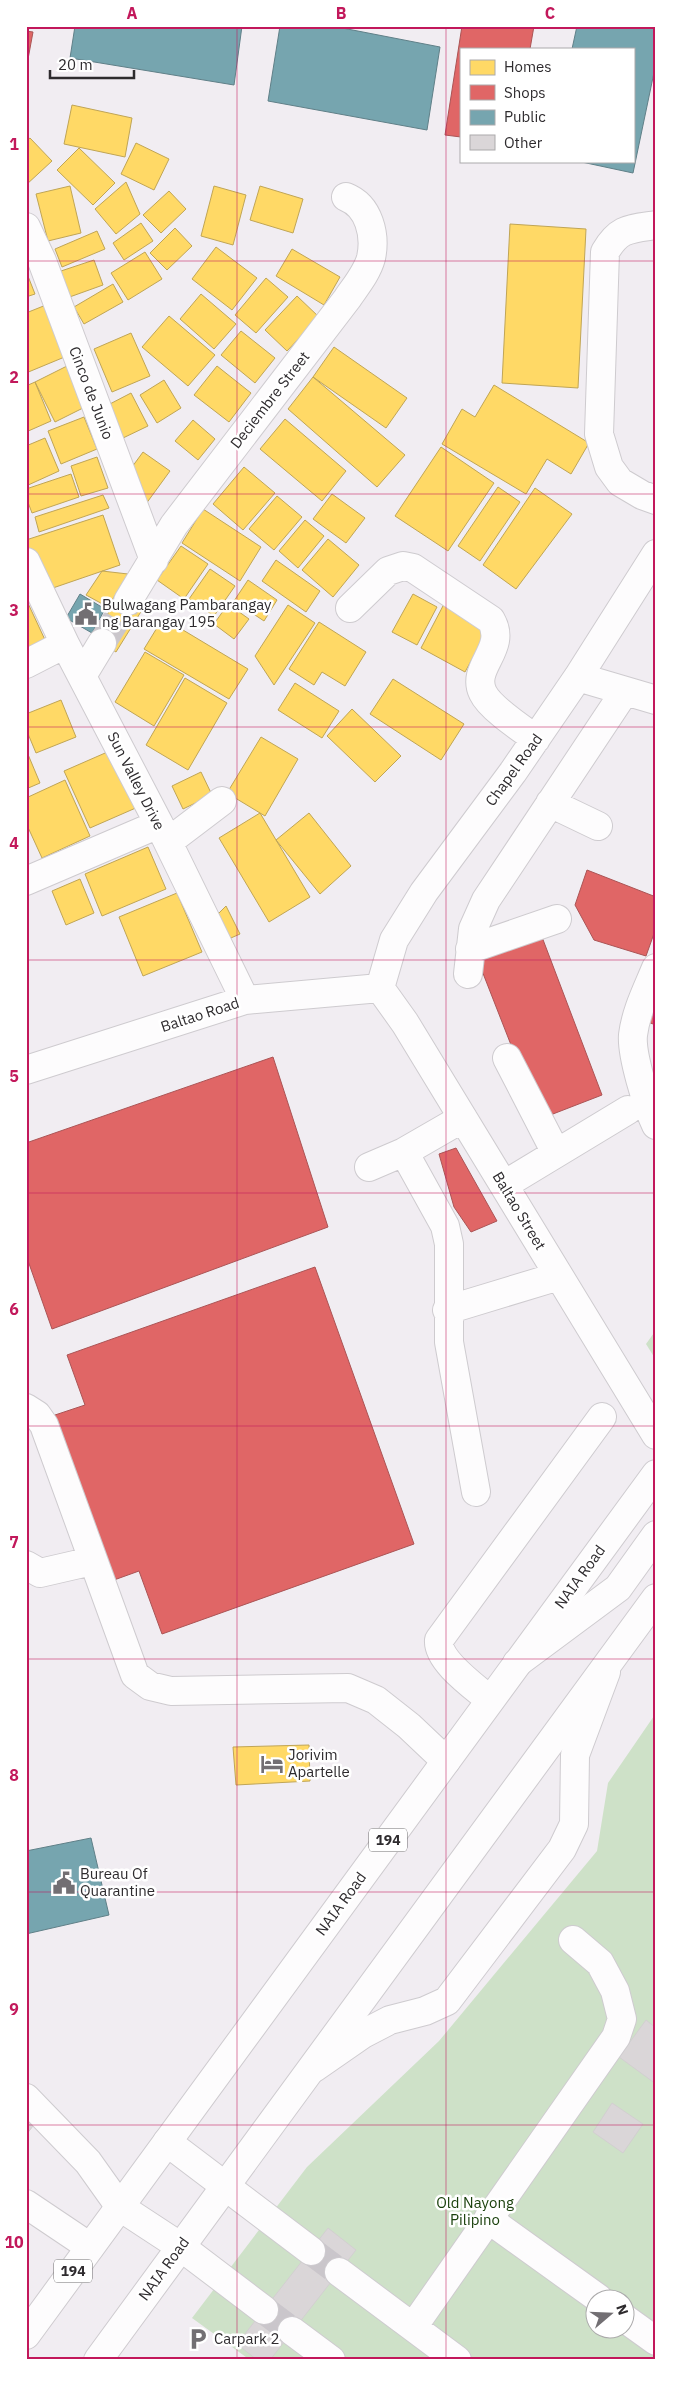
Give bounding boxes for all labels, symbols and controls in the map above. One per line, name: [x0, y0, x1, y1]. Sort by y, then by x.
text: A: [127, 3, 138, 23]
text: B: [336, 3, 347, 23]
text: C: [545, 3, 555, 23]
scale bar: [50, 48, 134, 80]
legend: [460, 48, 634, 162]
text: 20 m: [58, 55, 93, 74]
text: Homes: [504, 57, 552, 76]
text: Shops: [504, 83, 546, 102]
text: Public: [504, 107, 546, 126]
text: Other: [504, 133, 543, 152]
text: 1: [9, 134, 19, 154]
street label: Cinco de Junio: [65, 344, 118, 442]
street label: Deciembre Street: [226, 347, 313, 452]
text: 2: [9, 367, 19, 387]
place label: Bulwagang Pambarangay ng Barangay 195: [102, 595, 272, 631]
text: 3: [9, 600, 19, 620]
public building icon: Bulwagang Pambarangay ng Barangay 195: [73, 601, 99, 627]
street label: Sun Valley Drive: [103, 728, 169, 833]
street label: Chapel Road: [481, 730, 546, 810]
text: 4: [9, 833, 19, 853]
street label: Baltao Road: [158, 993, 242, 1036]
text: 5: [9, 1066, 19, 1086]
street label: Baltao Street: [489, 1168, 550, 1253]
text: 6: [9, 1299, 19, 1319]
text: 7: [9, 1532, 19, 1552]
street label: NAIA Road: [550, 1541, 609, 1612]
place label: Jorivim Apartelle: [288, 1745, 350, 1781]
hotel icon: Jorivim Apartelle: [259, 1751, 285, 1777]
text: 8: [9, 1765, 19, 1785]
road number: 194: [369, 1828, 407, 1852]
place label: Bureau Of Quarantine: [80, 1864, 155, 1900]
street label: NAIA Road: [311, 1868, 370, 1939]
public building icon: Bureau Of Quarantine: [51, 1870, 77, 1896]
text: 9: [9, 1999, 19, 2019]
park label: Old Nayong Pilipino: [436, 2193, 514, 2229]
text: 10: [4, 2232, 24, 2252]
street label: NAIA Road: [134, 2233, 193, 2304]
road number: 194: [54, 2260, 92, 2282]
north arrow: [584, 2288, 634, 2338]
text: N: [612, 2302, 632, 2317]
parking icon: Carpark 2: [185, 2326, 211, 2352]
place label: Carpark 2: [214, 2329, 280, 2348]

